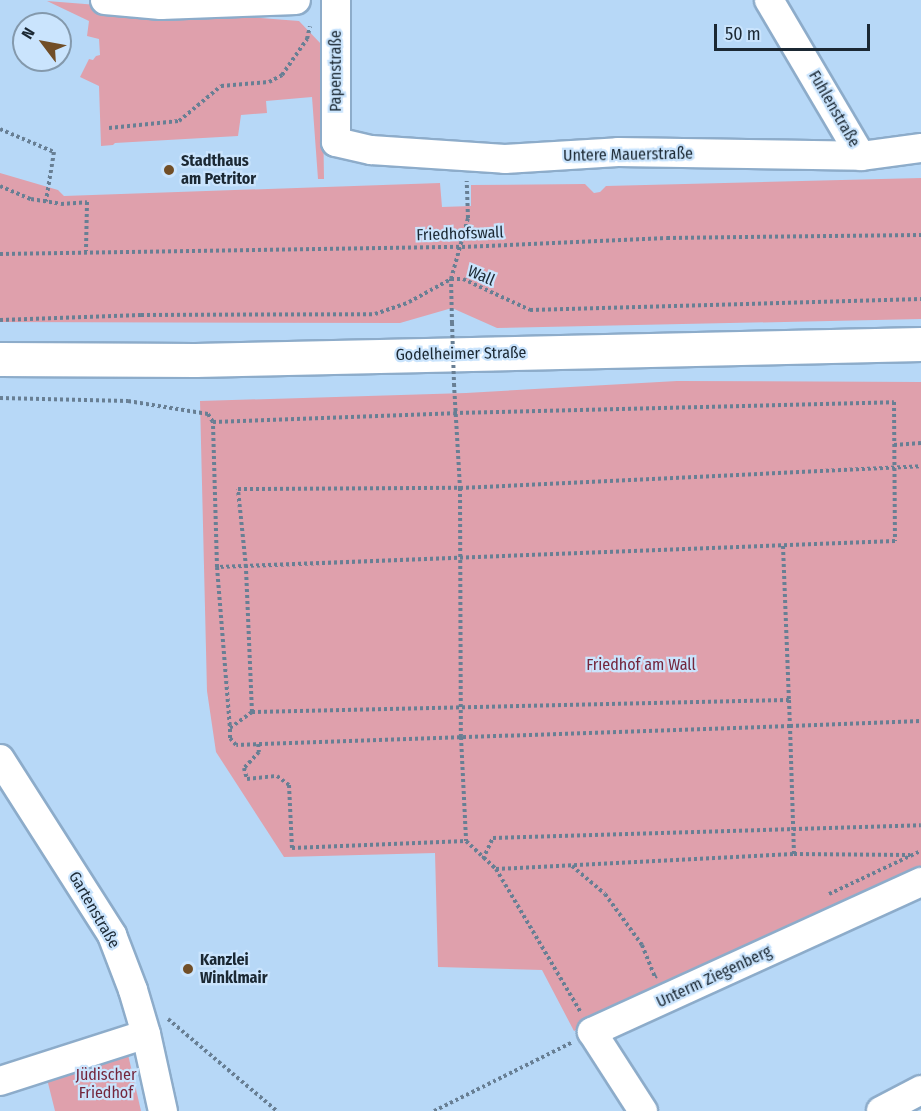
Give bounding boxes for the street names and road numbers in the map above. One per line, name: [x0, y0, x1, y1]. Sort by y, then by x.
street label: Papenstraße: [326, 30, 346, 112]
street label: Fuhlenstraße: [804, 67, 864, 151]
street label: Untere Mauerstraße: [563, 144, 693, 166]
street label: Friedhofswall: [416, 223, 504, 245]
street label: Wall: [465, 262, 497, 290]
street label: Godelheimer Straße: [395, 343, 527, 365]
street label: Gartenstraße: [64, 868, 124, 952]
street label: Unterm Ziegenberg: [653, 942, 775, 1012]

